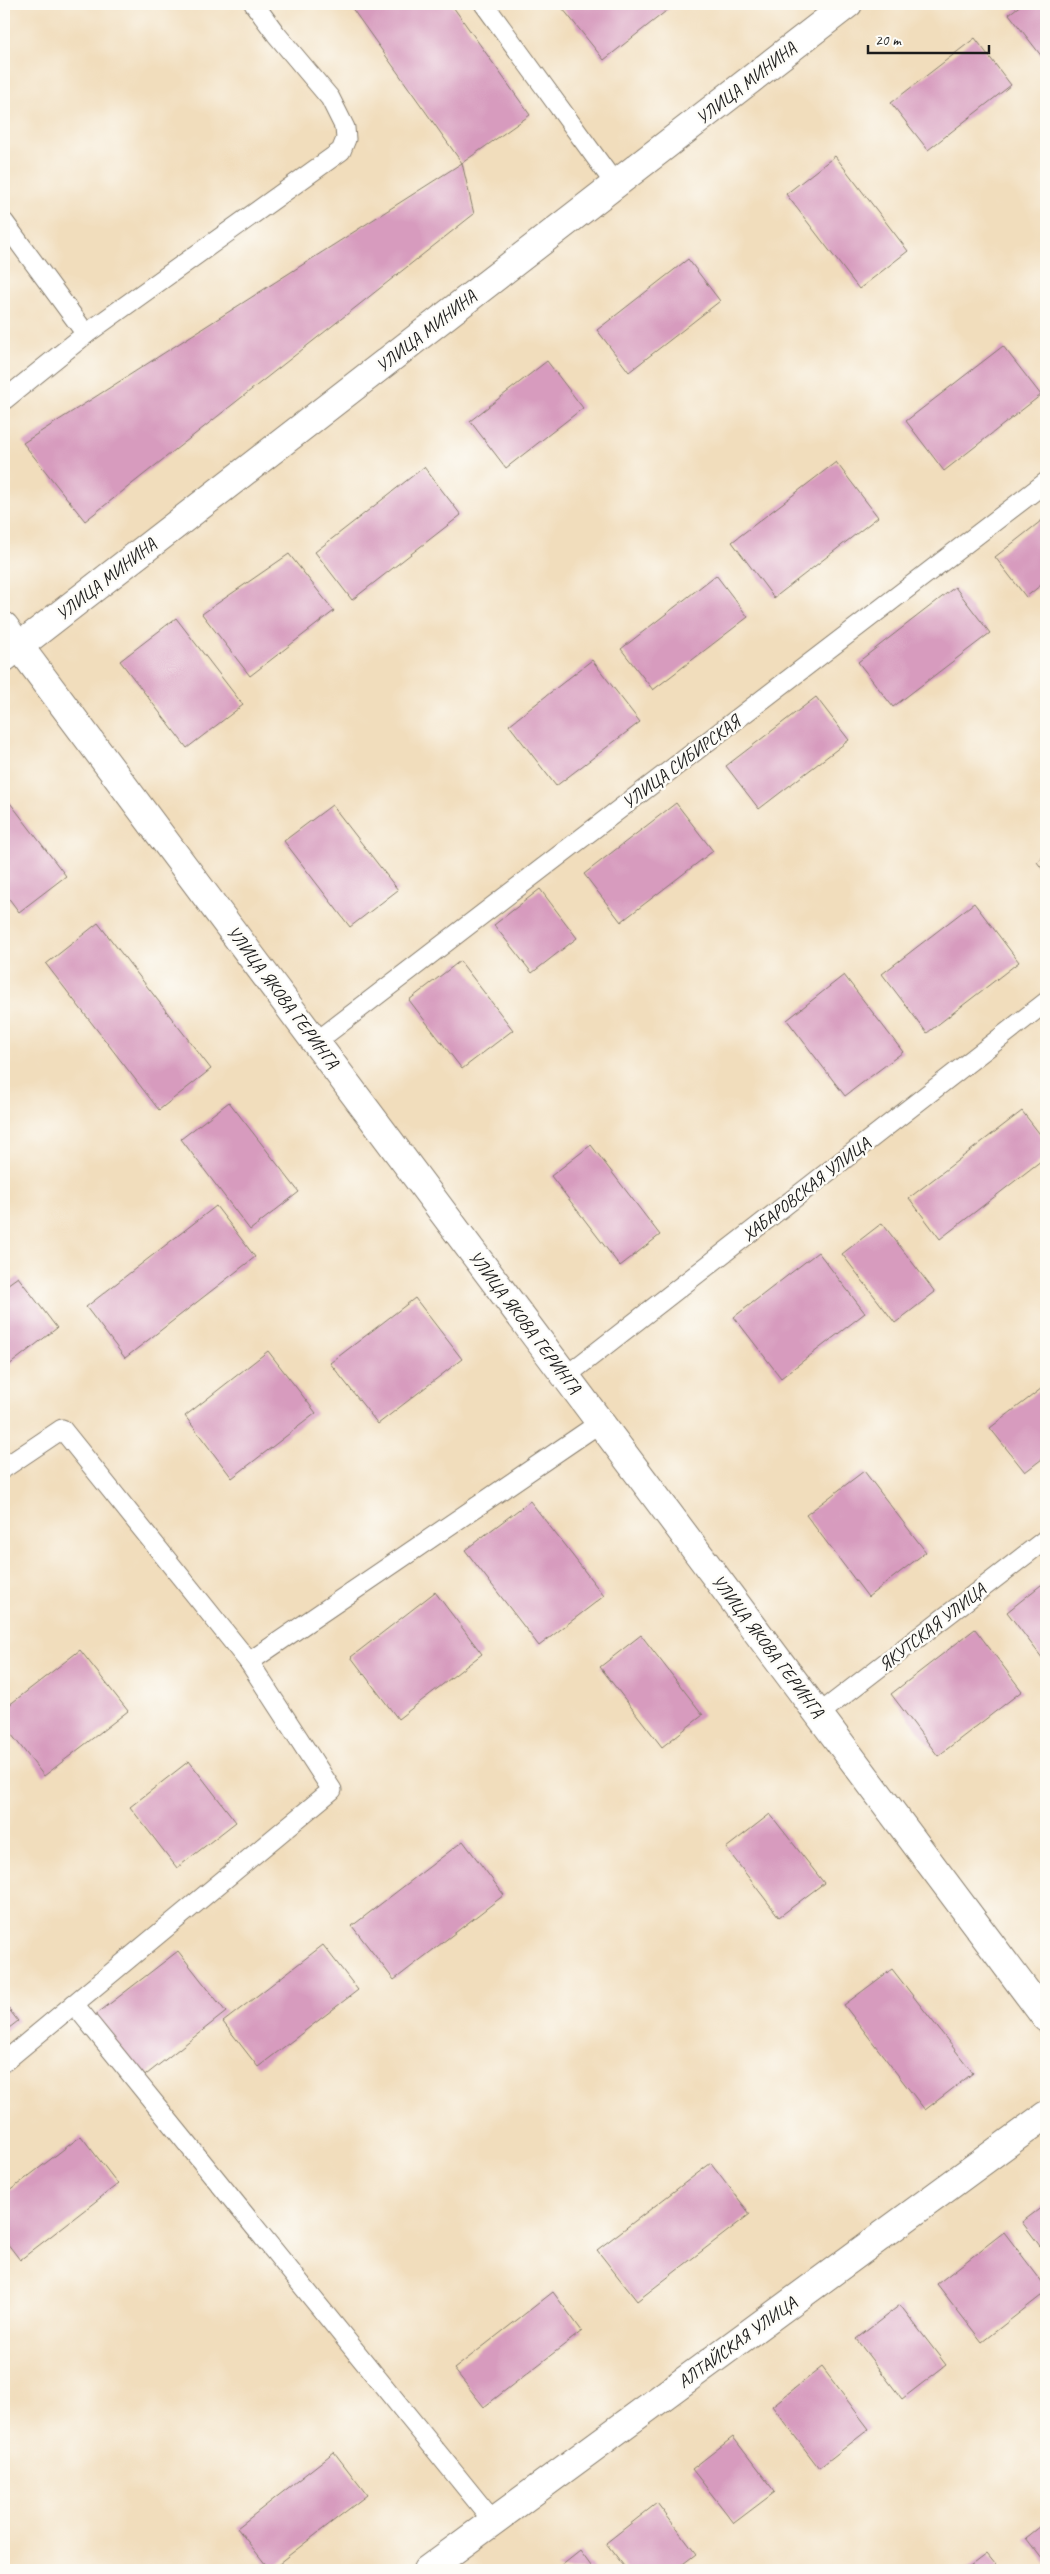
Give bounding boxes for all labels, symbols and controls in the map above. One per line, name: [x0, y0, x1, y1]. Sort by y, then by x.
scale bar: [868, 22, 989, 54]
text: 20 m: [875, 31, 902, 50]
street label: УЛИЦА МИНИНА: [692, 36, 801, 129]
street label: УЛИЦА МИНИНА: [372, 284, 481, 377]
street label: УЛИЦА МИНИНА: [52, 532, 161, 625]
street label: УЛИЦА СИБИРСКАЯ: [618, 709, 747, 813]
street label: УЛИЦА ЯКОВА ГЕРИНГА: [222, 921, 344, 1074]
street label: ХАБАРОВСКАЯ УЛИЦА: [738, 1132, 875, 1246]
street label: УЛИЦА ЯКОВА ГЕРИНГА: [464, 1246, 586, 1399]
street label: УЛИЦА ЯКОВА ГЕРИНГА: [707, 1570, 829, 1723]
street label: ЯКУТСКАЯ УЛИЦА: [874, 1578, 991, 1676]
street label: АЛТАЙСКАЯ УЛИЦА: [673, 2291, 802, 2393]

